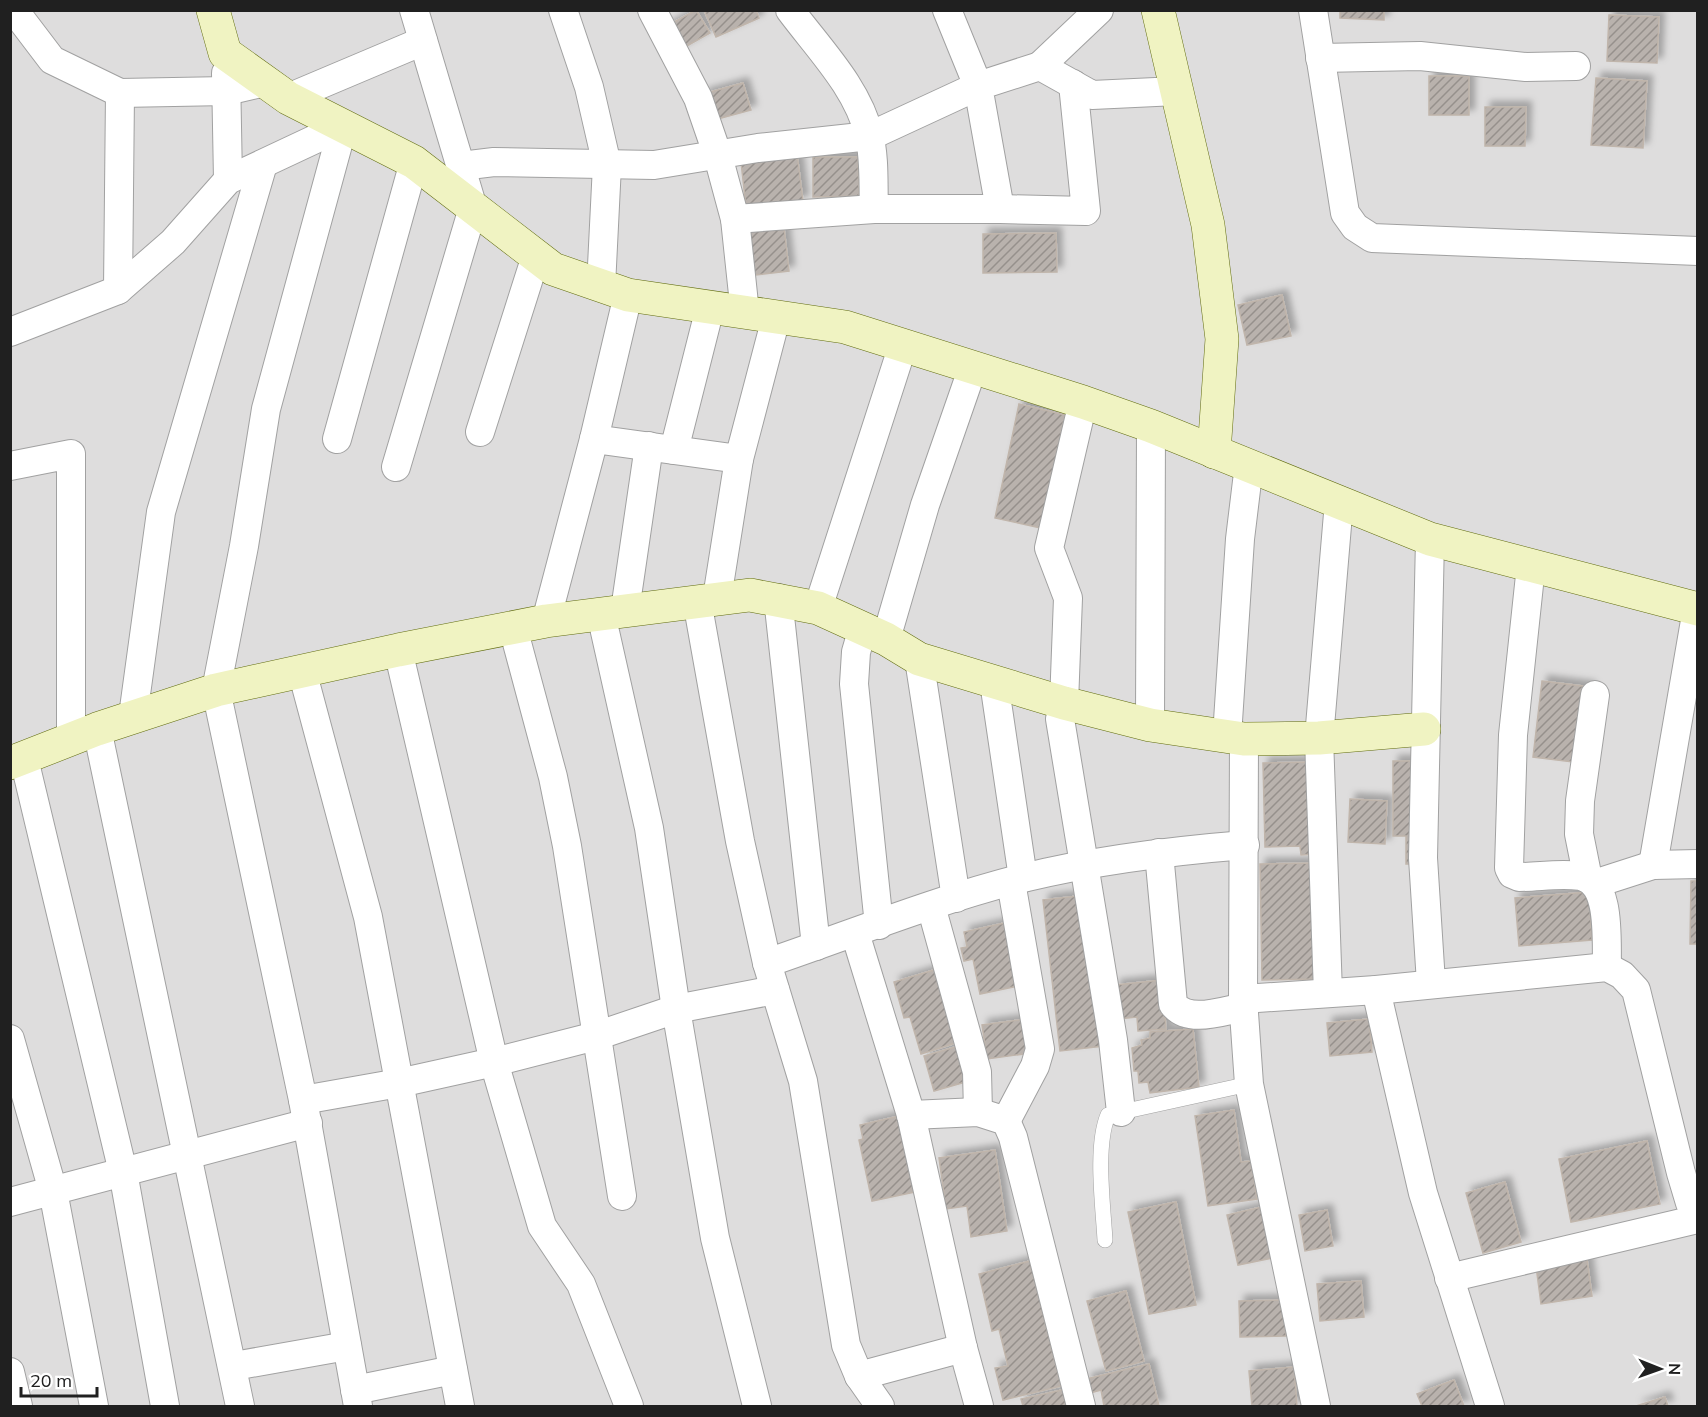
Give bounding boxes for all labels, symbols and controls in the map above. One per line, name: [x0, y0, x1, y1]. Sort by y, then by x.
north arrow: [1630, 1339, 1690, 1399]
scale bar: [21, 1360, 98, 1398]
text: N: [1665, 1363, 1685, 1375]
text: 20 m: [30, 1369, 72, 1392]

